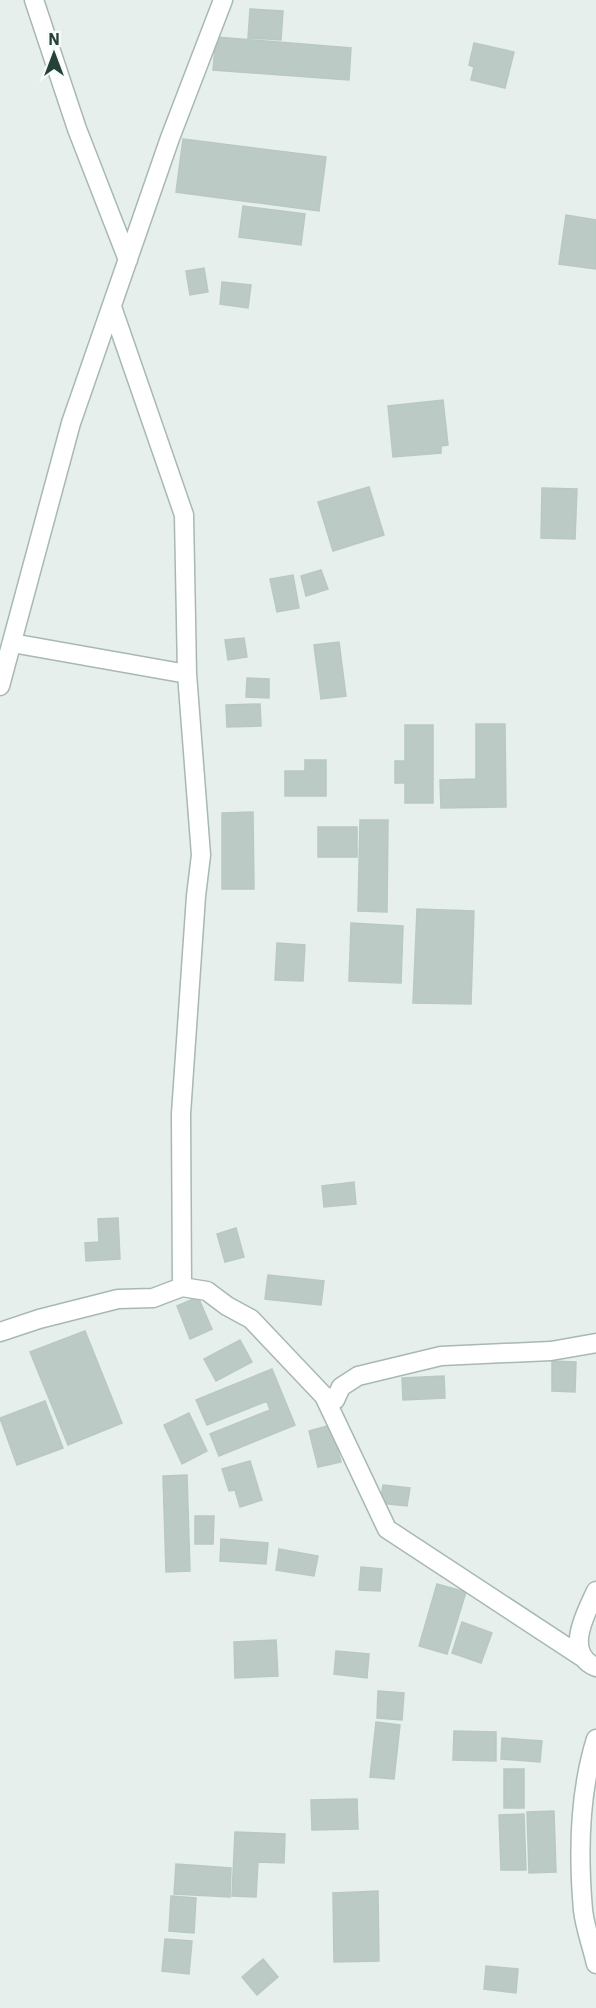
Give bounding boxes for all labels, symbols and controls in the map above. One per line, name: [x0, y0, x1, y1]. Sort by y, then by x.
north arrow: [24, 24, 84, 84]
text: N: [48, 29, 60, 49]

